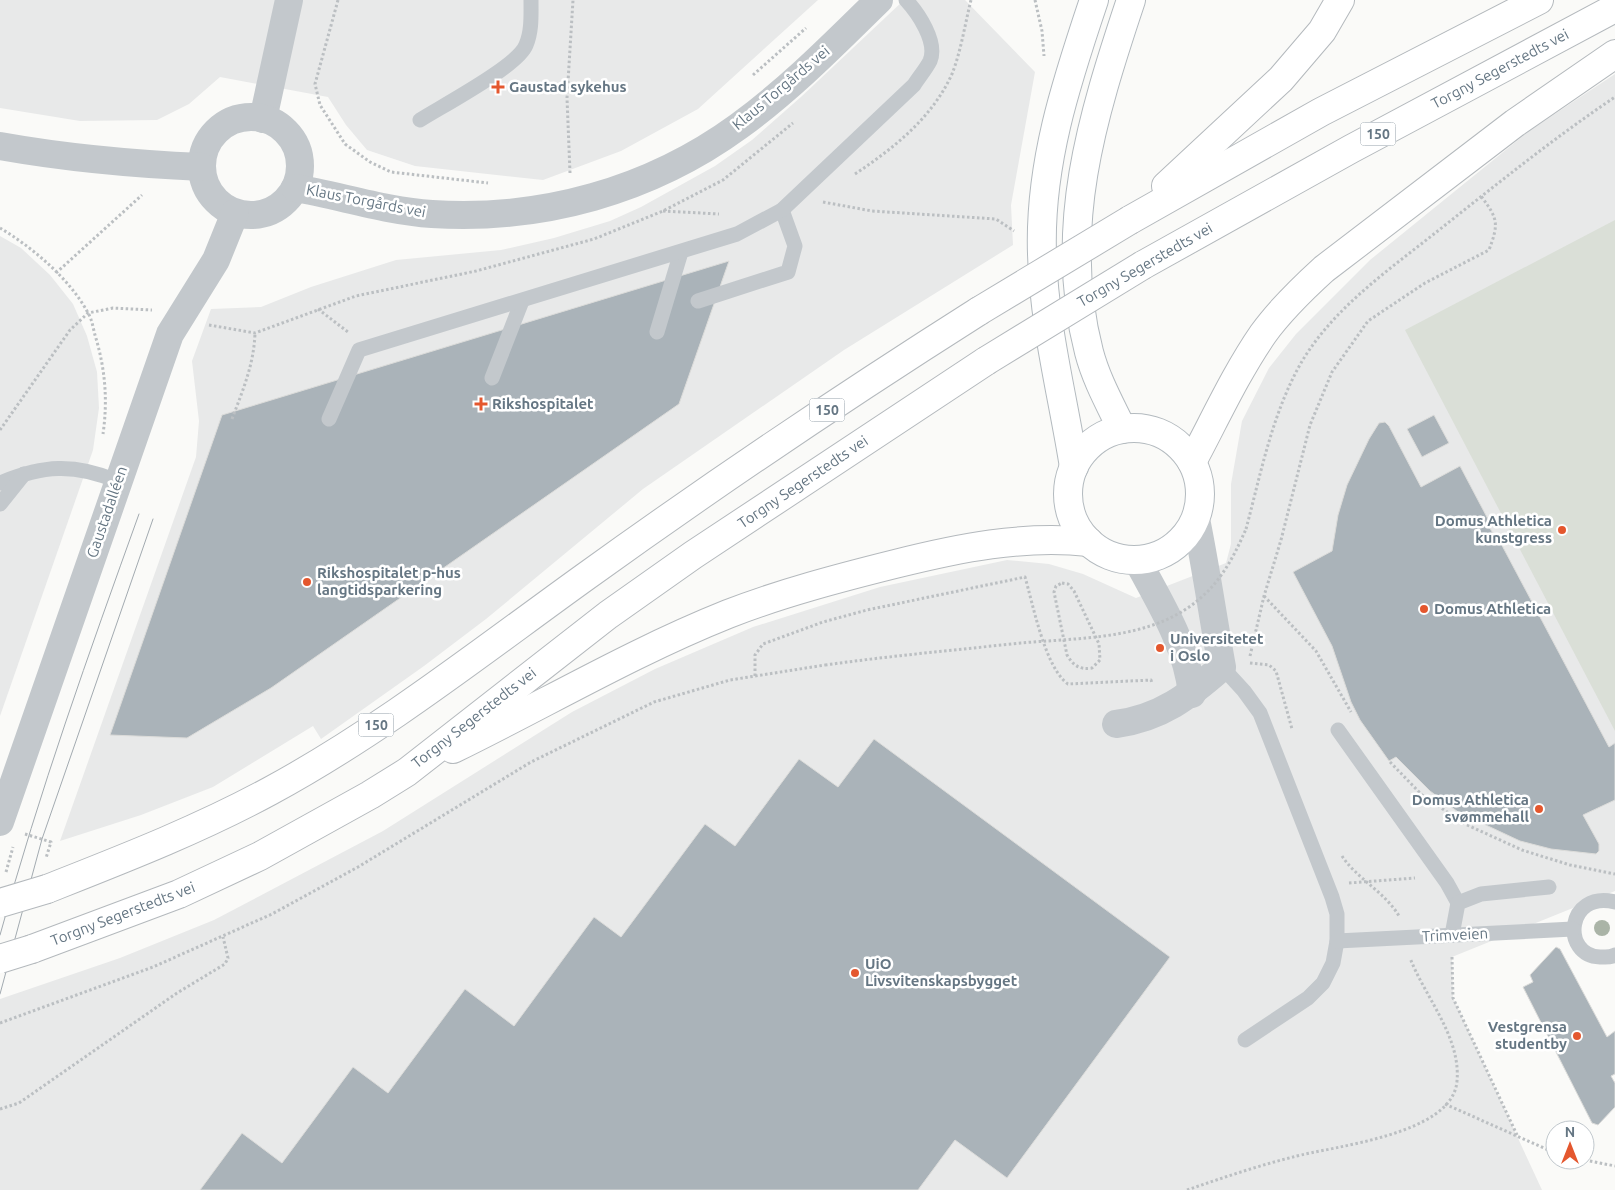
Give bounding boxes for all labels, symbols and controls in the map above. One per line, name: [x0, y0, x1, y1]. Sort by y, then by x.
street label: Torgny Segerstedts vei: [1428, 25, 1571, 112]
street label: Klaus Torgårds vei: [729, 42, 833, 133]
place label: Gaustad sykehus: [509, 78, 627, 95]
marker: Gaustad sykehus: [491, 80, 505, 94]
road number: 150: [1360, 122, 1396, 146]
street label: Klaus Torgårds vei: [305, 181, 427, 220]
street label: Torgny Segerstedts vei: [1074, 219, 1215, 310]
place label: Rikshospitalet: [492, 395, 594, 412]
marker: Rikshospitalet: [474, 397, 488, 411]
road number: 150: [810, 398, 844, 422]
street label: Torgny Segerstedts vei: [735, 432, 871, 531]
street label: Gaustadalléen: [83, 464, 130, 560]
place label: Domus Athletica kunstgress: [1435, 512, 1552, 546]
marker: Domus Athletica kunstgress: [1556, 524, 1568, 536]
place label: Rikshospitalet p-hus langtidsparkering: [317, 564, 461, 598]
marker: Rikshospitalet p-hus langtidsparkering: [301, 576, 313, 588]
place label: Domus Athletica: [1434, 600, 1551, 617]
marker: Domus Athletica: [1418, 603, 1430, 615]
place label: Universitetet i Oslo: [1170, 630, 1264, 664]
marker: Universitetet i Oslo: [1154, 642, 1166, 654]
street label: Torgny Segerstedts vei: [408, 664, 539, 771]
road number: 150: [358, 714, 394, 736]
place label: Domus Athletica svømmehall: [1412, 791, 1529, 825]
marker: Domus Athletica svømmehall: [1533, 803, 1545, 815]
street label: Torgny Segerstedts vei: [48, 878, 197, 949]
street label: Trimveien: [1421, 924, 1488, 945]
place label: UiO Livsvitenskapsbygget: [865, 955, 1018, 989]
marker: UiO Livsvitenskapsbygget: [849, 967, 861, 979]
place label: Vestgrensa studentby: [1488, 1018, 1567, 1052]
marker: Vestgrensa studentby: [1571, 1030, 1583, 1042]
north arrow: [1545, 1120, 1595, 1170]
text: N: [1565, 1124, 1575, 1140]

